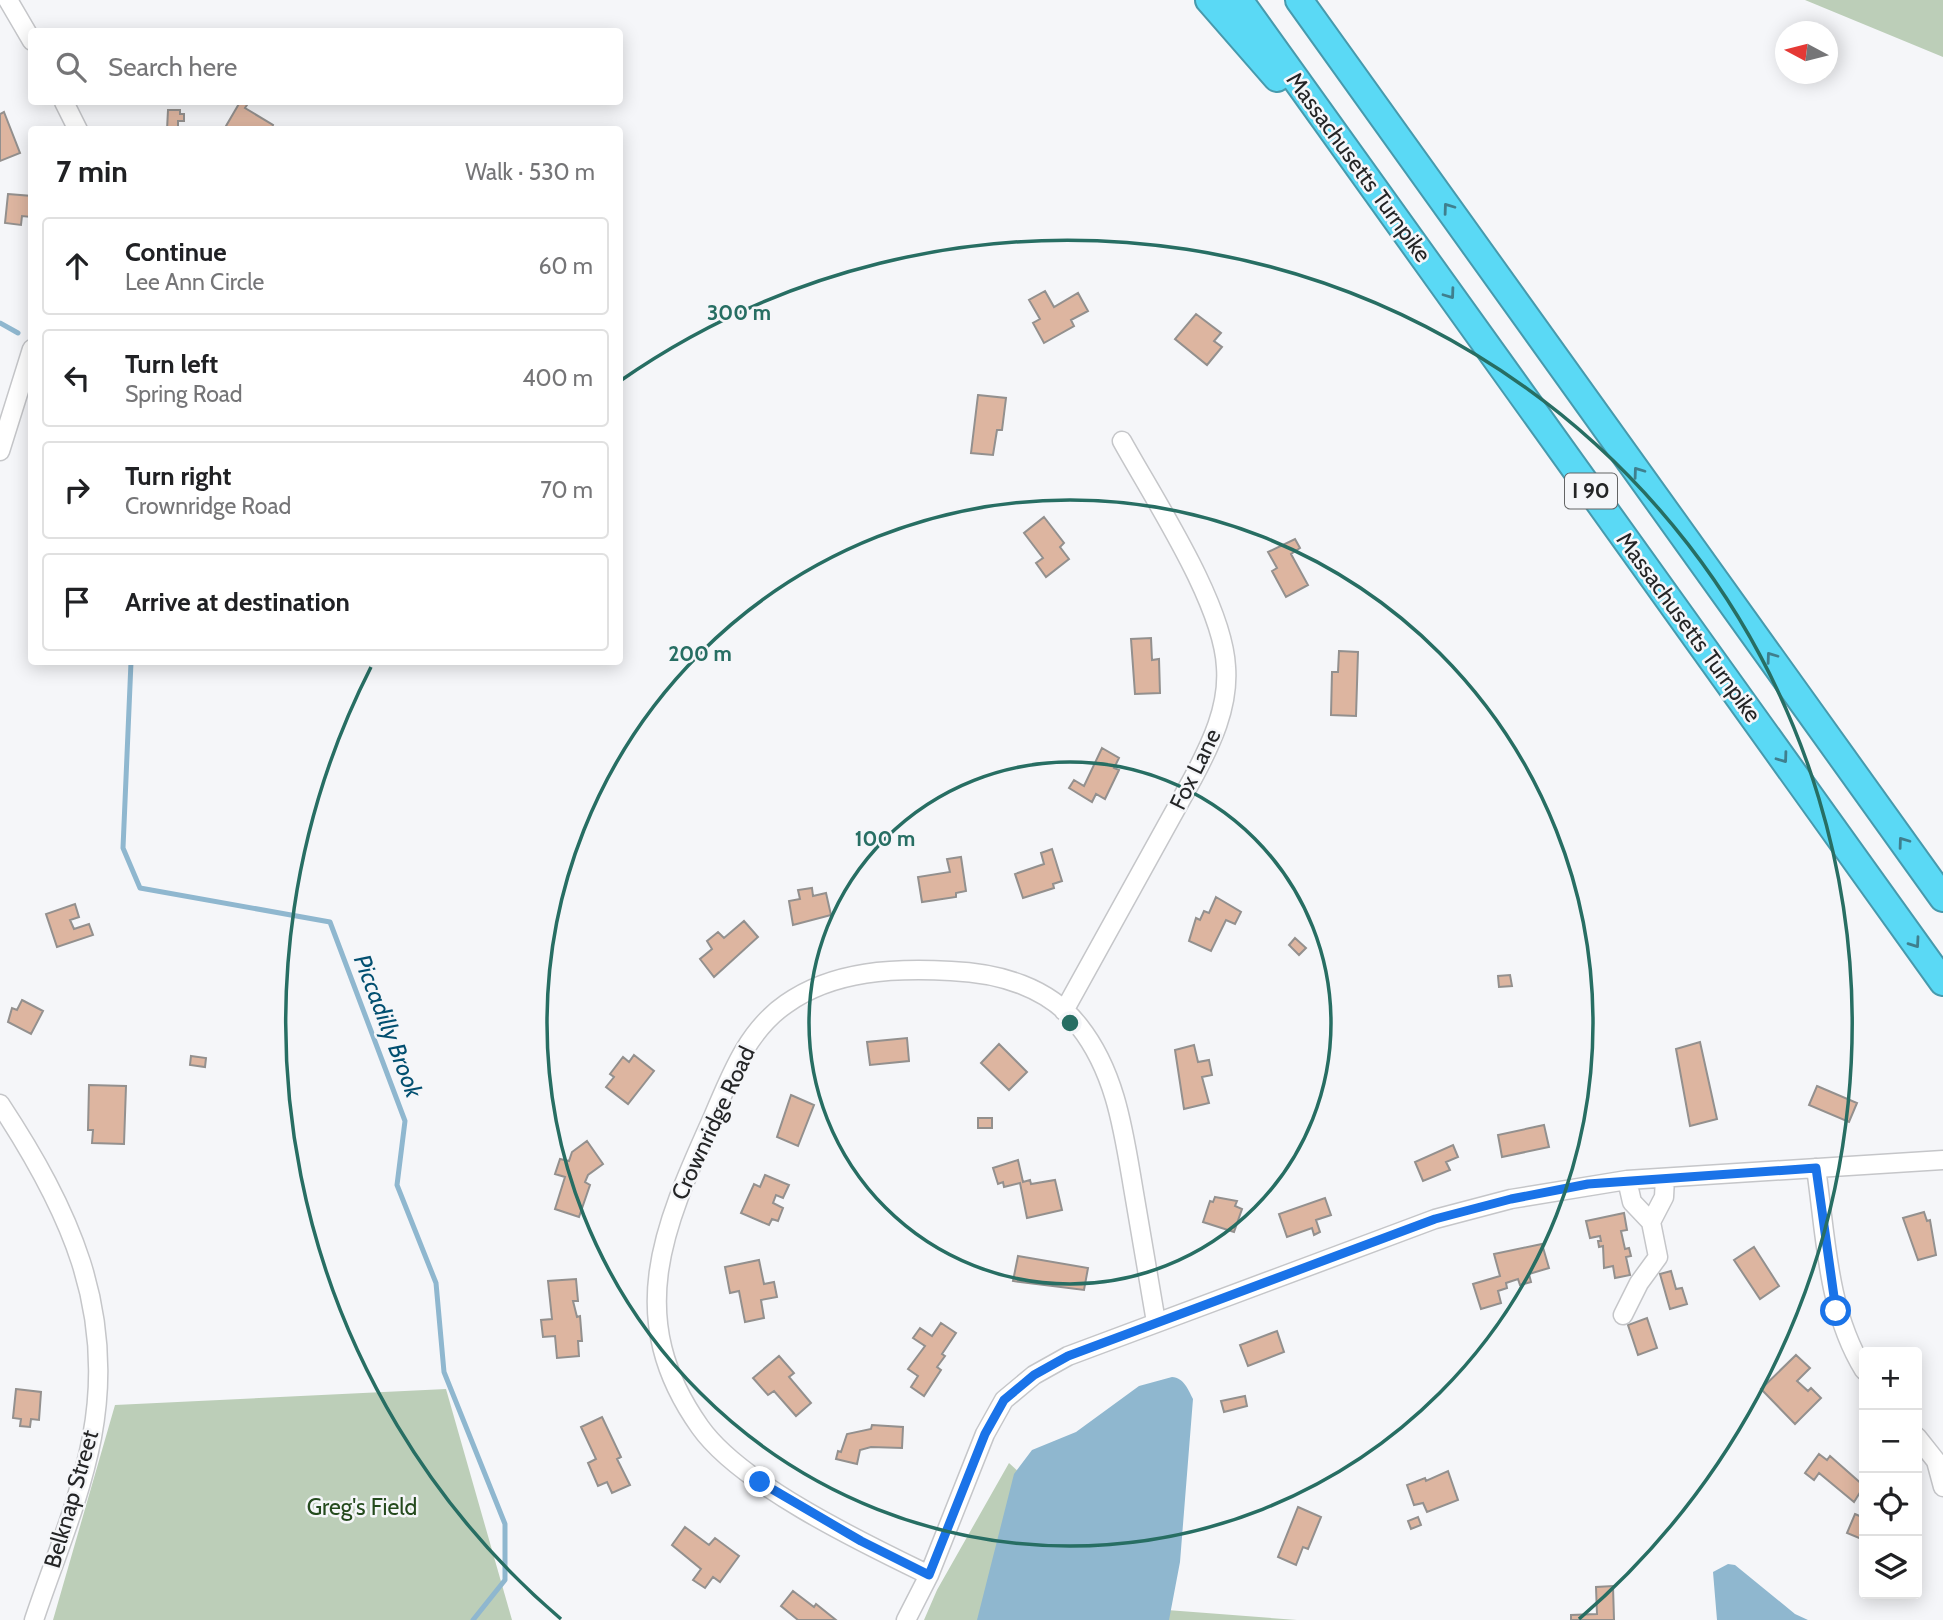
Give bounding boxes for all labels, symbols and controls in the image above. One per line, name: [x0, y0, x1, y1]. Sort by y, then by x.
north arrow: [1775, 21, 1838, 84]
search box: [28, 28, 623, 105]
icon: search: [52, 48, 90, 86]
text: Search here: [108, 51, 237, 83]
street label: Massachusetts Turnpike: [1281, 67, 1437, 268]
text: 7 min: [56, 153, 128, 190]
text: Walk · 530 m: [465, 158, 595, 186]
one-way arrow: [1444, 203, 1456, 216]
text: Continue: [125, 236, 227, 268]
icon: ahead: [58, 247, 96, 285]
text: 60 m: [539, 252, 593, 280]
text: Lee Ann Circle: [125, 268, 264, 296]
one-way arrow: [1442, 286, 1454, 299]
text: 300 m: [707, 300, 771, 325]
text: Turn left: [125, 348, 218, 380]
icon: left: [58, 359, 96, 397]
text: 400 m: [522, 364, 593, 392]
text: Spring Road: [125, 380, 243, 408]
text: Turn right: [125, 460, 231, 492]
one-way arrow: [1634, 468, 1646, 480]
icon: right: [58, 471, 96, 509]
road number: I 90: [1565, 474, 1617, 508]
text: 70 m: [540, 476, 593, 504]
text: Crownridge Road: [125, 492, 291, 520]
street label: Massachusetts Turnpike: [1611, 527, 1767, 728]
icon: arrive: [58, 583, 96, 621]
text: Arrive at destination: [125, 586, 350, 618]
text: 200 m: [668, 641, 732, 666]
one-way arrow: [1767, 652, 1779, 665]
street label: Fox Lane: [1163, 724, 1227, 814]
one-way arrow: [1775, 750, 1787, 763]
text: 100 m: [855, 826, 915, 851]
one-way arrow: [1899, 837, 1911, 850]
one-way arrow: [1907, 935, 1919, 948]
water label: Piccadilly Brook: [348, 950, 429, 1102]
centre of rings: [1058, 1011, 1082, 1035]
street label: Crownridge Road: [665, 1042, 761, 1204]
route start: [1820, 1295, 1851, 1326]
map controls: [1859, 1347, 1922, 1599]
button: +: [1859, 1347, 1922, 1410]
button: −: [1859, 1410, 1922, 1473]
street label: Belknap Street: [38, 1427, 104, 1571]
route end: [744, 1466, 775, 1497]
button: locate: [1859, 1473, 1922, 1536]
park label: Greg's Field: [307, 1493, 417, 1521]
button: layers: [1859, 1536, 1922, 1599]

